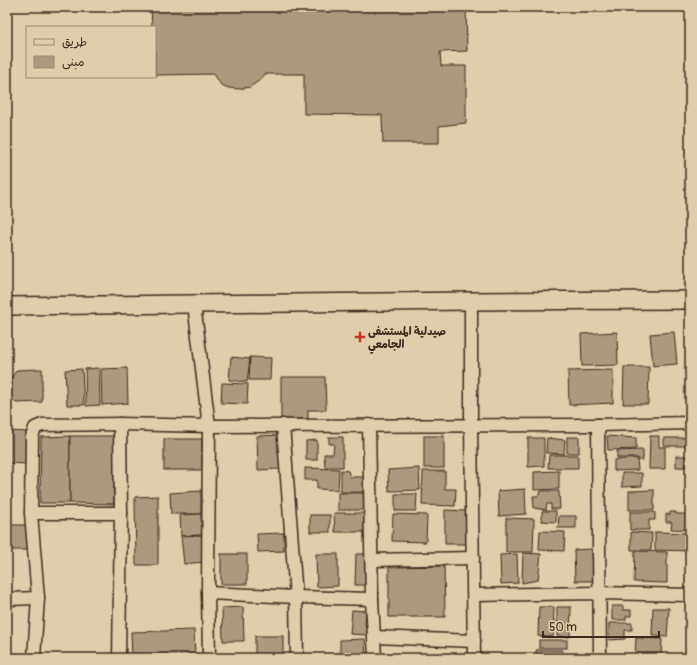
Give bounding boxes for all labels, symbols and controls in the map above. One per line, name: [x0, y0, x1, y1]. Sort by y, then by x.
legend: [26, 26, 156, 78]
text: طريق: [62, 35, 87, 50]
text: مبنى: [62, 55, 85, 70]
place label: صيدلية المستشفى الجامعي: [368, 325, 446, 354]
marker: صيدلية المستشفى الجامعي: [355, 332, 365, 342]
scale bar: [543, 613, 659, 639]
text: 50 m: [549, 620, 577, 635]

